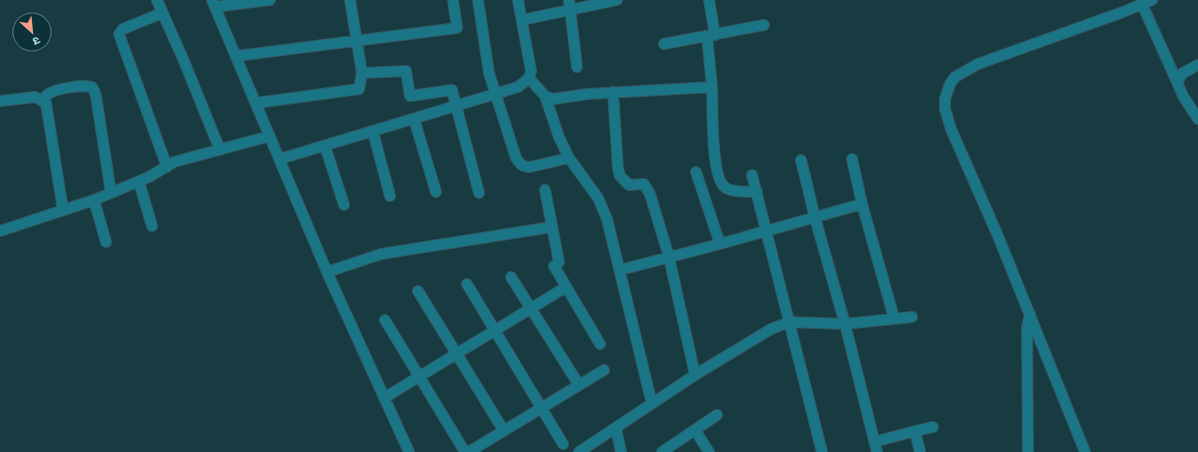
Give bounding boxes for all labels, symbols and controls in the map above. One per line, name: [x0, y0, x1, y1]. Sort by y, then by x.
north arrow: [12, 12, 52, 52]
text: उ: [30, 33, 42, 48]

